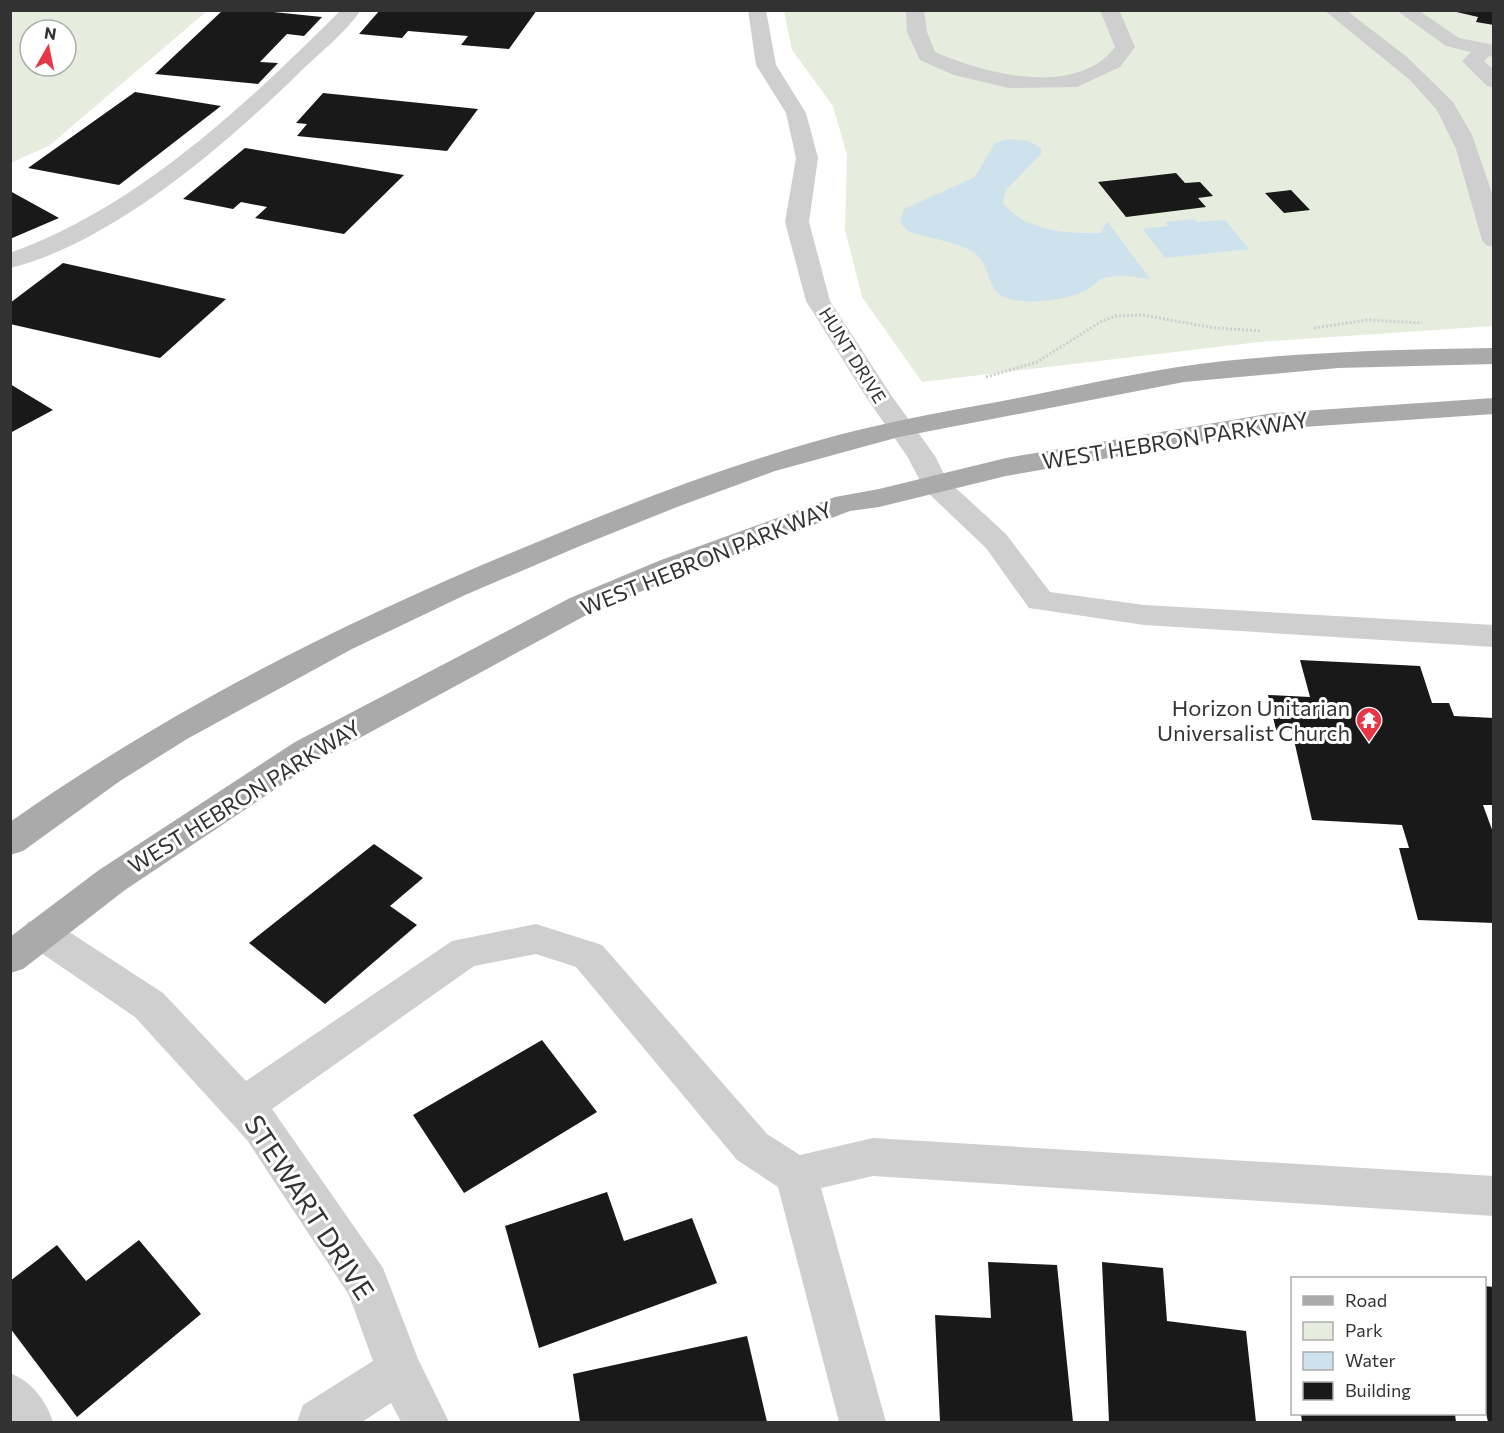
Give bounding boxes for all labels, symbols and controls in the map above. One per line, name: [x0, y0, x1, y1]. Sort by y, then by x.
north arrow: [18, 18, 78, 78]
text: N: [43, 22, 58, 43]
street label: HUNT DRIVE: [815, 303, 891, 407]
street label: WEST HEBRON PARKWAY: [1040, 406, 1310, 474]
street label: WEST HEBRON PARKWAY: [576, 495, 836, 621]
place label: Horizon Unitarian Universalist Church: [1157, 694, 1350, 746]
temple icon: Horizon Unitarian Universalist Church: [1354, 705, 1384, 743]
street label: WEST HEBRON PARKWAY: [123, 713, 365, 879]
street label: STEWART DRIVE: [238, 1109, 382, 1305]
legend: [1291, 1277, 1486, 1415]
text: Road: [1345, 1289, 1387, 1311]
text: Park: [1345, 1319, 1383, 1341]
text: Water: [1345, 1349, 1396, 1371]
text: Building: [1345, 1379, 1411, 1401]

